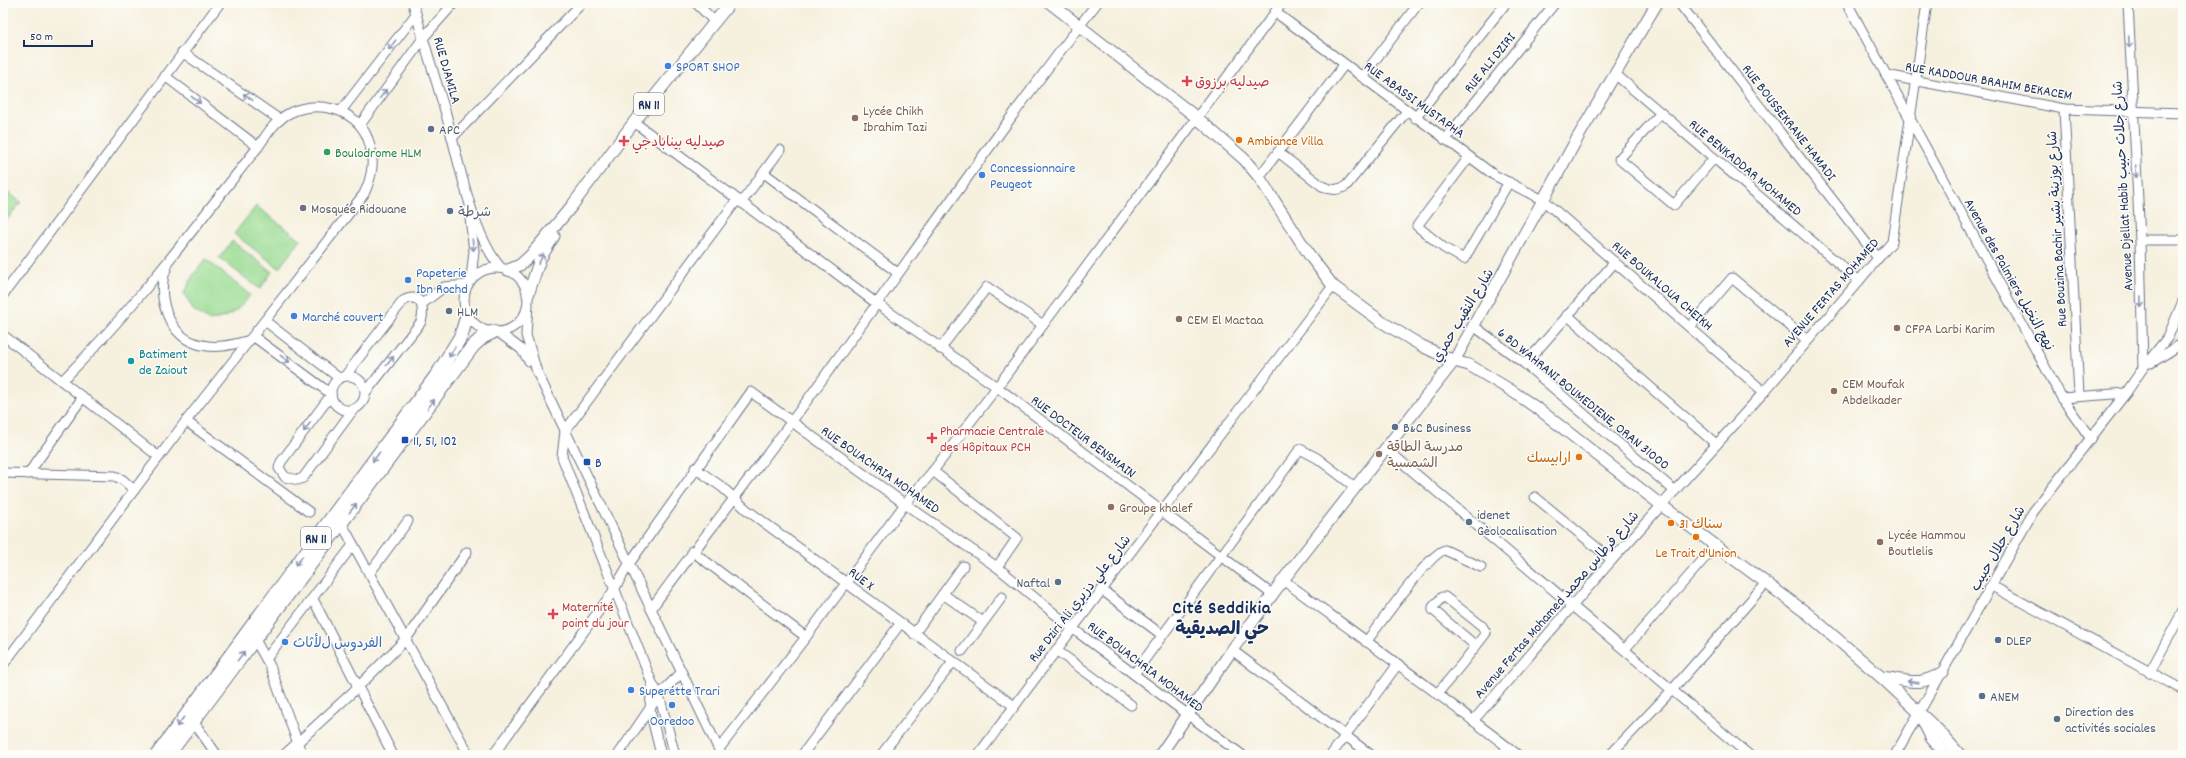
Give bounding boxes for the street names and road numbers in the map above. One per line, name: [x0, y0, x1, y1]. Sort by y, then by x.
street label: RUE ALI DZIRI: [1460, 28, 1522, 98]
street label: RUE DJAMILA: [427, 35, 465, 107]
street label: RUE ABASSI MUSTAPHA: [1359, 57, 1469, 144]
street label: RUE KADDOUR BRAHIM BEKACEM: [1904, 57, 2074, 106]
street label: RUE BOUSSEKRANE HAMADI: [1737, 61, 1841, 186]
street label: Avenue Djellat Habib شارع جلات حبيب: [2109, 80, 2139, 291]
road number: RN 11: [634, 93, 664, 115]
street label: RUE BENKADDAR MOHAMED: [1684, 115, 1806, 222]
street label: Rue Bouzina Bachir شارع بوزينة بشير: [2043, 130, 2073, 327]
street label: Avenue des Palmiers نهج النخيل: [1958, 195, 2058, 355]
street label: AVENUE FERTAS MOHAMED: [1778, 234, 1885, 352]
street label: RUE BOUKALOUA CHEIKH: [1607, 237, 1717, 336]
street label: شارع النقيب حمري: [1428, 265, 1500, 367]
street label: 6 BD WAHRANI BOUMEDIENE, ORAN 31000: [1492, 324, 1673, 476]
street label: RUE DOCTEUR BENSMAIN: [1026, 391, 1140, 484]
street label: RUE BOUACHRIA MOHAMED: [816, 422, 943, 519]
street label: شارع جلال حبيب: [1966, 503, 2031, 595]
street label: Avenue Fertas Mohamed شارع فرطاس محمد: [1470, 507, 1645, 704]
road number: RN 11: [301, 527, 331, 549]
street label: Rue Dziri Ali شارع علي دزيري: [1024, 531, 1137, 668]
street label: RUE X: [844, 563, 878, 596]
street label: RUE BOUACHRIA MOHAMED: [1082, 617, 1207, 718]

